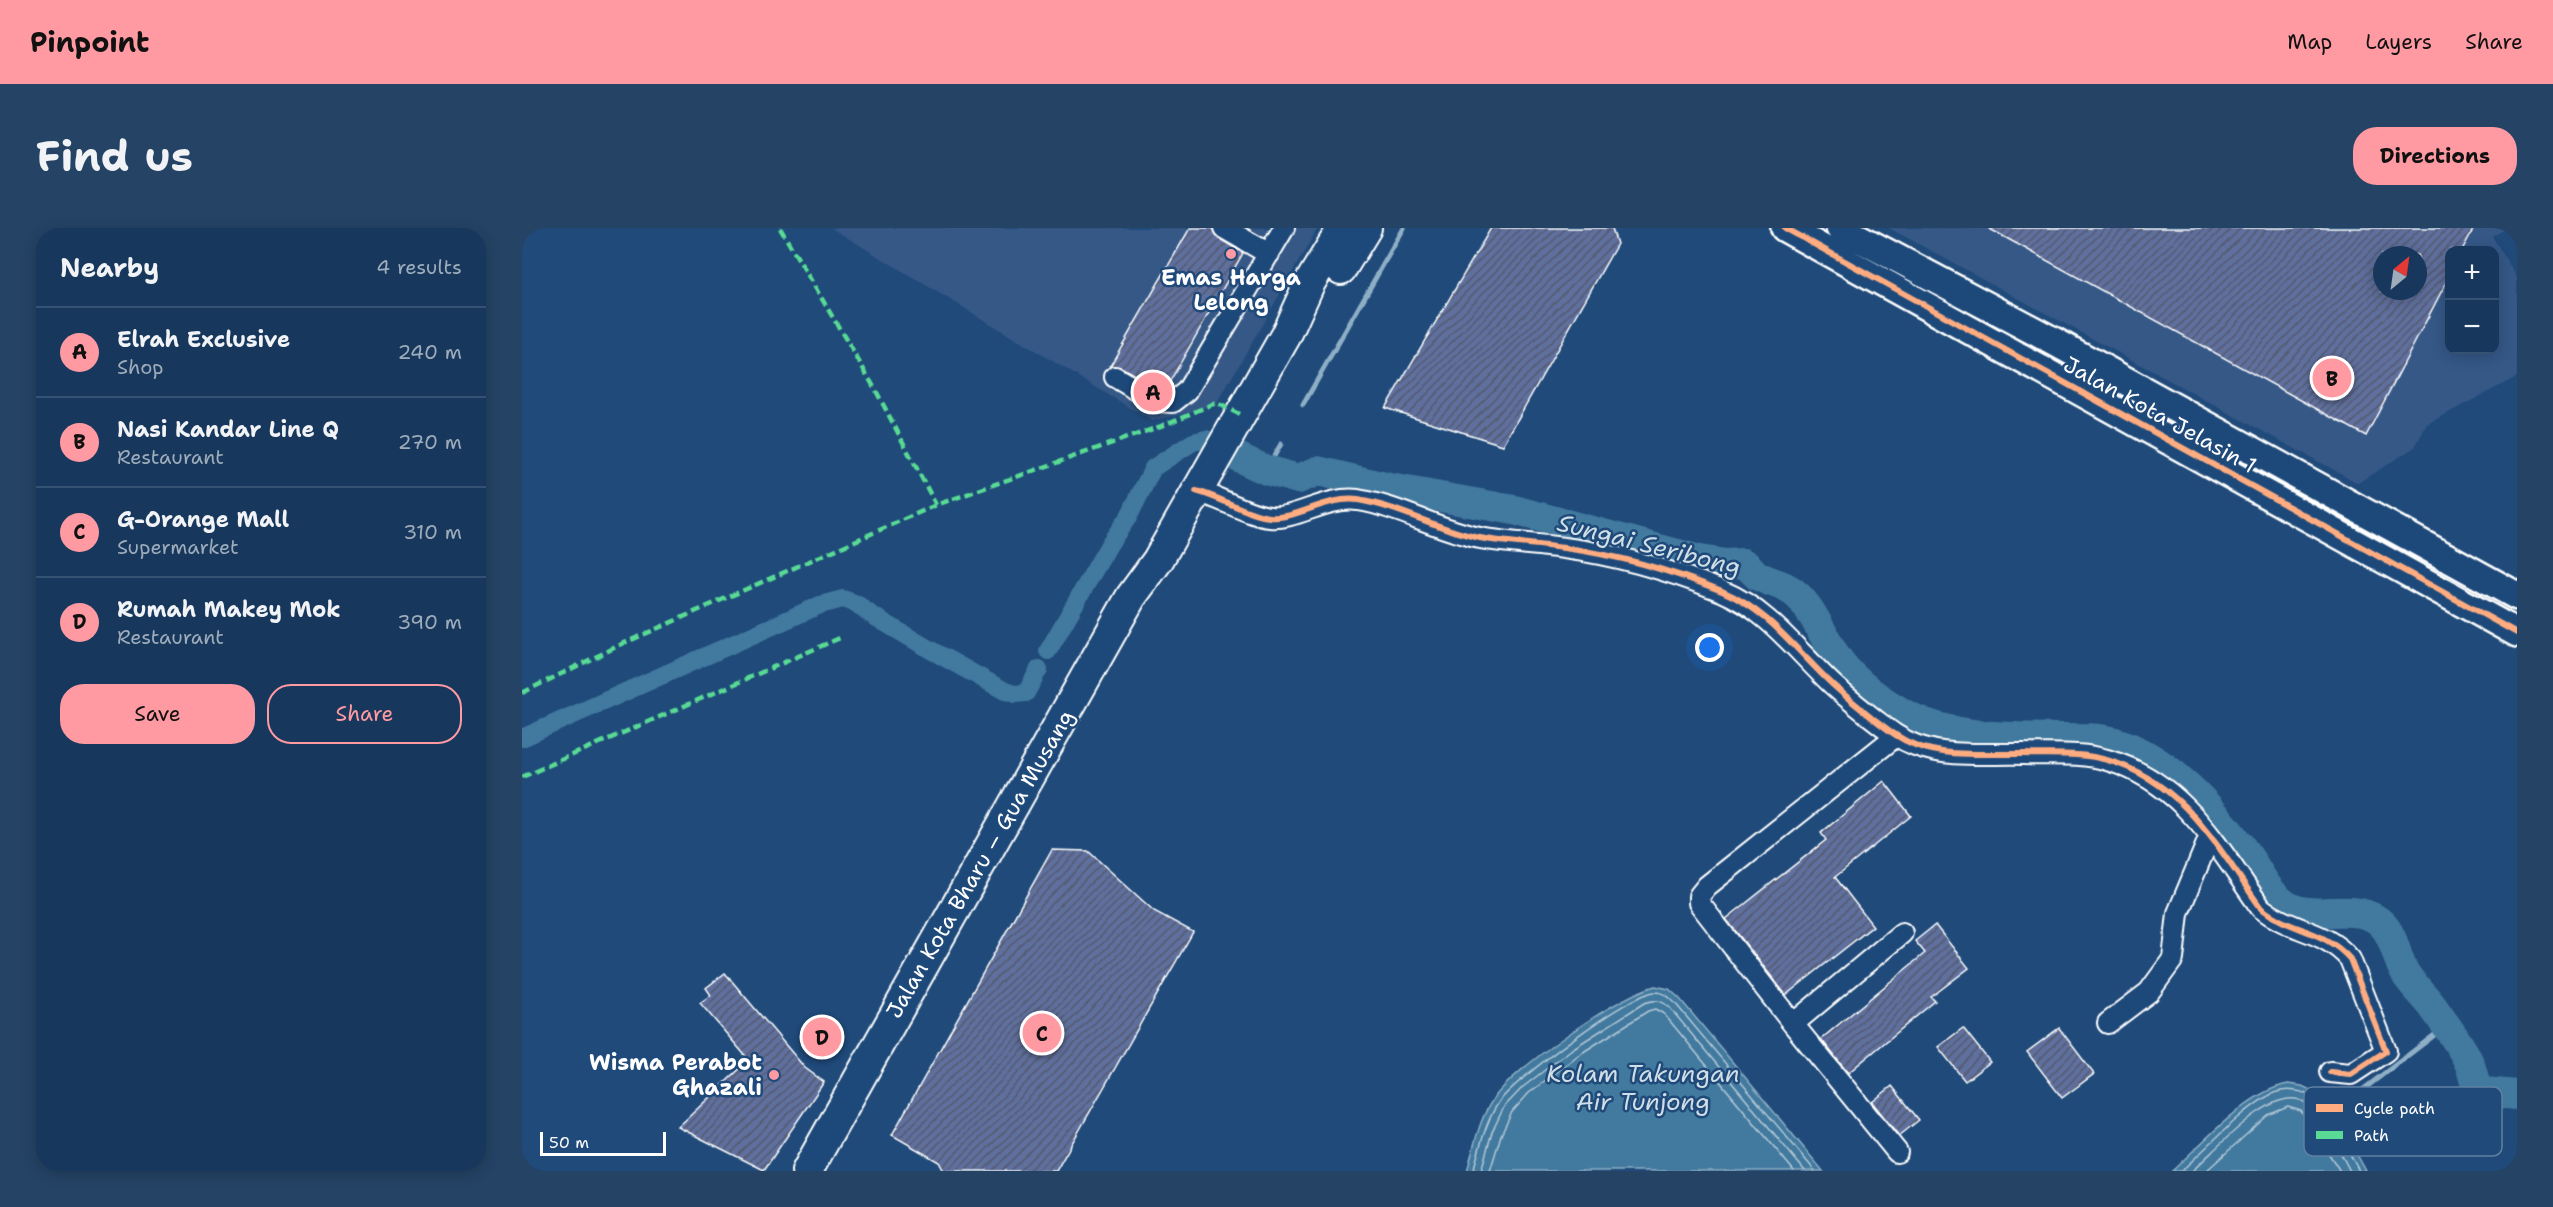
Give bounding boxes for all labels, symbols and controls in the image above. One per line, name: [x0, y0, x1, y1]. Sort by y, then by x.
text: Pinpoint: [30, 23, 149, 61]
text: Map: [2287, 28, 2332, 56]
text: Layers: [2365, 28, 2432, 56]
text: Share: [2465, 28, 2523, 56]
button: Directions: [2353, 127, 2517, 185]
text: Find us: [36, 128, 193, 184]
north arrow: [2373, 246, 2427, 300]
map controls: [2445, 246, 2499, 354]
button: +: [2445, 246, 2499, 300]
marker: Emas Harga Lelong: [1224, 247, 1238, 261]
text: Nearby: [60, 250, 159, 285]
text: 4 results: [376, 254, 462, 280]
place label: Emas Harga Lelong: [1161, 263, 1301, 317]
button: −: [2445, 300, 2499, 354]
text: Elrah Exclusive: [117, 325, 290, 354]
text: A: [72, 339, 87, 365]
text: 240 m: [397, 339, 462, 365]
street label: Jalan Kota Jelasin 1: [2058, 350, 2262, 480]
text: Shop: [117, 354, 164, 380]
pin: B: [2312, 356, 2352, 400]
pin: A: [1134, 370, 1172, 414]
text: Nasi Kandar Line Q: [117, 415, 339, 444]
text: B: [73, 429, 86, 455]
text: 270 m: [398, 429, 462, 455]
text: Restaurant: [117, 444, 224, 470]
text: G-Orange Mall: [117, 505, 289, 534]
water label: Sungai Seribong: [1554, 507, 1744, 583]
text: C: [73, 519, 86, 545]
text: 310 m: [403, 519, 462, 545]
text: Supermarket: [117, 534, 239, 560]
text: Rumah Makey Mok: [117, 595, 341, 624]
text: D: [72, 609, 87, 635]
text: 390 m: [397, 609, 462, 635]
text: Restaurant: [117, 624, 224, 650]
your location: [1695, 633, 1724, 662]
button: Save: [60, 684, 255, 744]
button: Share: [267, 684, 462, 744]
street label: Jalan Kota Bharu – Gua Musang: [880, 704, 1080, 1024]
pin: C: [1022, 1010, 1062, 1056]
pin: D: [802, 1014, 842, 1060]
place label: Wisma Perabot Ghazali: [589, 1048, 762, 1102]
water label: Kolam Takungan Air Tunjong: [1546, 1058, 1740, 1118]
marker: Wisma Perabot Ghazali: [767, 1068, 781, 1082]
legend: [2304, 1087, 2502, 1156]
text: Cycle path: [2354, 1098, 2435, 1119]
text: Path: [2354, 1125, 2389, 1146]
scale bar: [540, 1129, 666, 1156]
text: 50 m: [549, 1132, 589, 1153]

